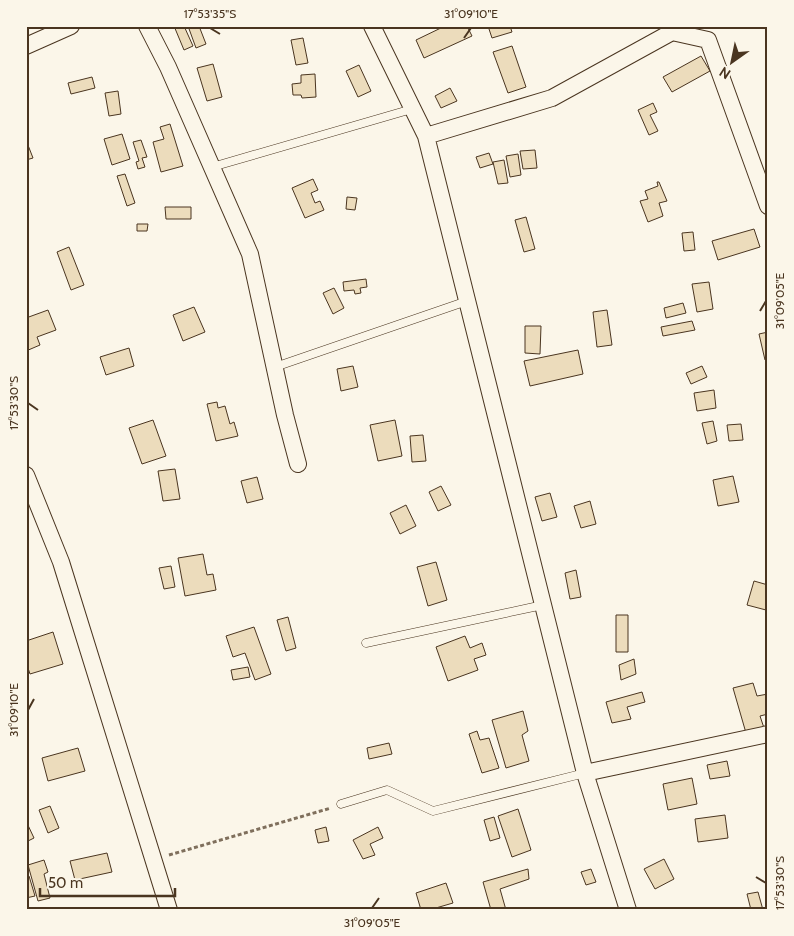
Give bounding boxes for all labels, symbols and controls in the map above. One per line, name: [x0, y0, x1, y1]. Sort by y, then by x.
text: 17°53'35"S: [184, 6, 236, 21]
text: 31°09'10"E: [444, 6, 498, 21]
north arrow: [706, 38, 756, 88]
text: N: [716, 63, 734, 83]
text: 31°09'05"E: [772, 272, 787, 329]
text: 17°53'30"S: [6, 376, 21, 430]
text: 31°09'10"E: [6, 683, 21, 737]
text: 17°53'30"S: [772, 856, 787, 910]
scale bar: [40, 866, 175, 898]
text: 50 m: [48, 874, 83, 892]
text: 31°09'05"E: [344, 915, 401, 930]

